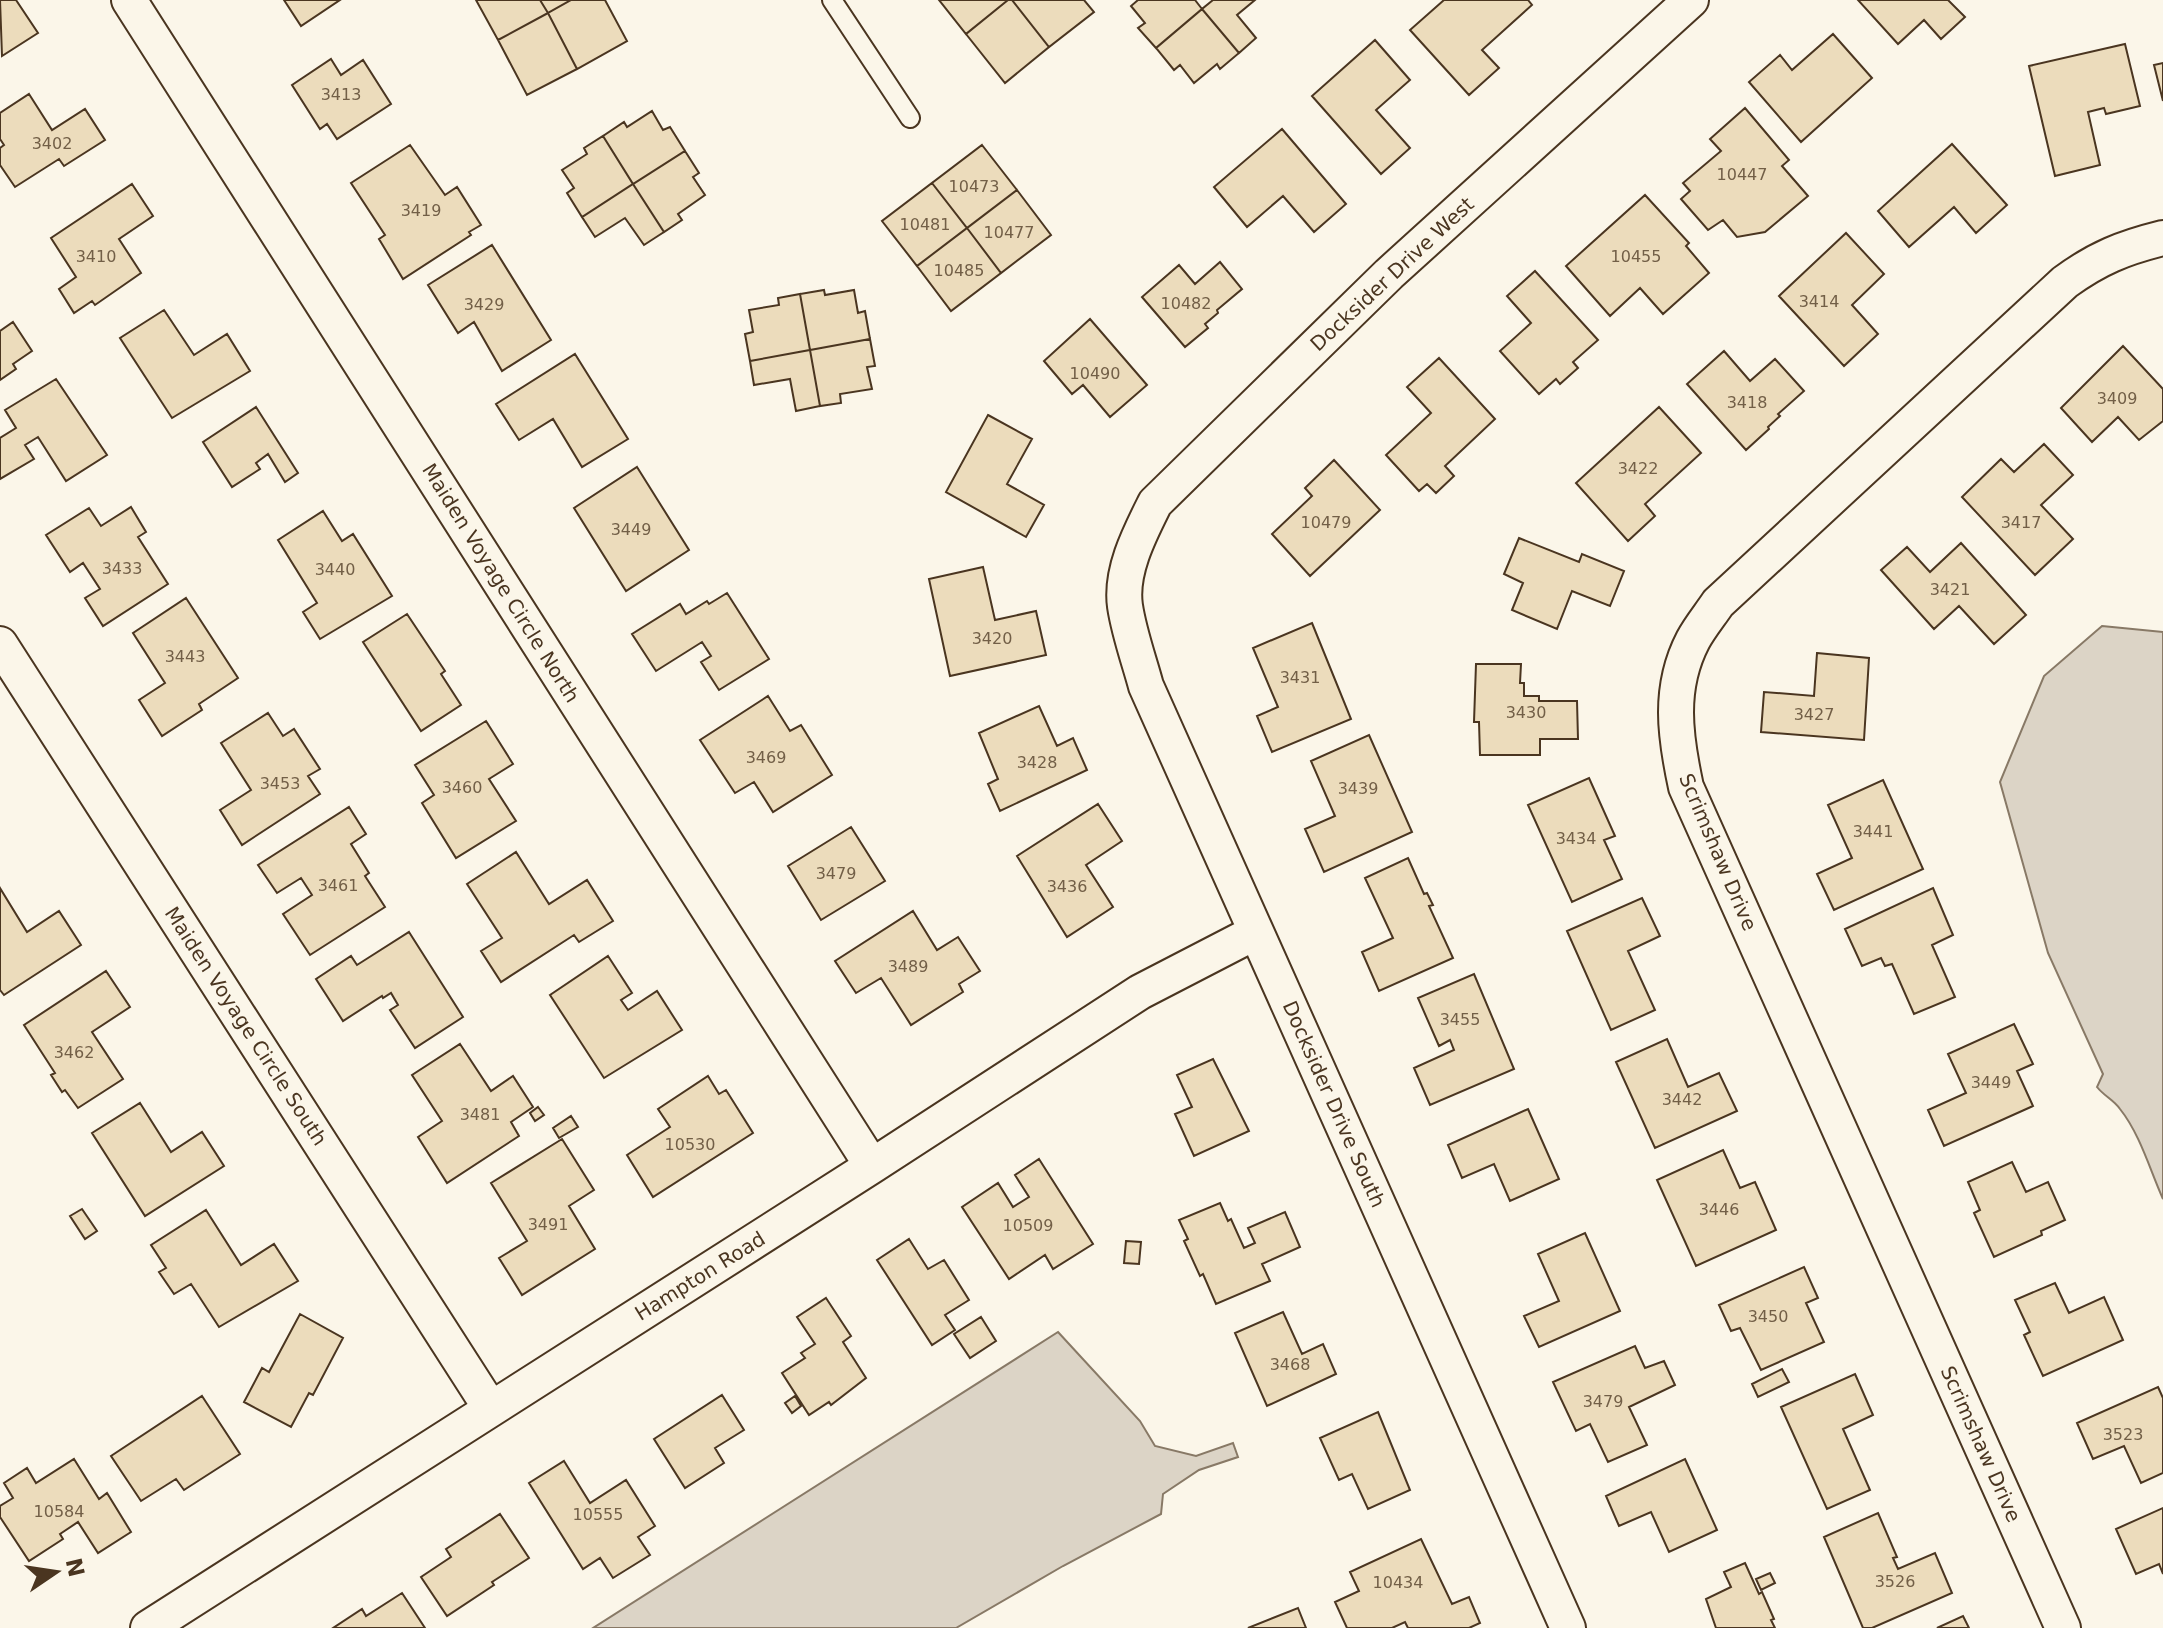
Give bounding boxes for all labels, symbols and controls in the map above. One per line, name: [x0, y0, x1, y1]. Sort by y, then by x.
house number: 3413: [321, 85, 361, 104]
house number: 3402: [32, 134, 72, 153]
house number: 10447: [1717, 165, 1767, 184]
house number: 10473: [949, 177, 999, 196]
street label: Docksider Drive West: [1305, 192, 1479, 356]
house number: 3419: [401, 201, 441, 220]
house number: 10481: [900, 215, 950, 234]
house number: 10477: [984, 223, 1034, 242]
house number: 3410: [76, 247, 116, 266]
house number: 10455: [1611, 247, 1661, 266]
house number: 10485: [934, 261, 984, 280]
house number: 3414: [1799, 292, 1839, 311]
house number: 10482: [1161, 294, 1211, 313]
house number: 3429: [464, 295, 504, 314]
house number: 10490: [1070, 364, 1120, 383]
house number: 3409: [2097, 389, 2137, 408]
house number: 3418: [1727, 393, 1767, 412]
street label: Maiden Voyage Circle North: [417, 459, 585, 707]
house number: 3422: [1618, 459, 1658, 478]
house number: 10479: [1301, 513, 1351, 532]
house number: 3417: [2001, 513, 2041, 532]
house number: 3449: [611, 520, 651, 539]
house number: 3433: [102, 559, 142, 578]
house number: 3440: [315, 560, 355, 579]
house number: 3421: [1930, 580, 1970, 599]
house number: 3420: [972, 629, 1012, 648]
house number: 3443: [165, 647, 205, 666]
house number: 3431: [1280, 668, 1320, 687]
house number: 3430: [1506, 703, 1546, 722]
house number: 3427: [1794, 705, 1834, 724]
house number: 3469: [746, 748, 786, 767]
house number: 3428: [1017, 753, 1057, 772]
street label: Scrimshaw Drive: [1674, 770, 1762, 934]
house number: 3453: [260, 774, 300, 793]
house number: 3460: [442, 778, 482, 797]
house number: 3439: [1338, 779, 1378, 798]
house number: 3441: [1853, 822, 1893, 841]
house number: 3434: [1556, 829, 1596, 848]
house number: 3479: [816, 864, 856, 883]
house number: 3461: [318, 876, 358, 895]
house number: 3436: [1047, 877, 1087, 896]
street label: Maiden Voyage Circle South: [160, 902, 332, 1150]
house number: 3489: [888, 957, 928, 976]
street label: Docksider Drive South: [1278, 997, 1390, 1211]
house number: 3455: [1440, 1010, 1480, 1029]
house number: 3462: [54, 1043, 94, 1062]
house number: 3449: [1971, 1073, 2011, 1092]
house number: 3442: [1662, 1090, 1702, 1109]
house number: 3481: [460, 1105, 500, 1124]
house number: 10530: [665, 1135, 715, 1154]
house number: 3446: [1699, 1200, 1739, 1219]
house number: 3491: [528, 1215, 568, 1234]
house number: 10509: [1003, 1216, 1053, 1235]
street label: Hampton Road: [631, 1226, 769, 1326]
house number: 3450: [1748, 1307, 1788, 1326]
house number: 3468: [1270, 1355, 1310, 1374]
street label: Scrimshaw Drive: [1936, 1362, 2026, 1526]
house number: 3479: [1583, 1392, 1623, 1411]
house number: 3523: [2103, 1425, 2143, 1444]
house number: 10584: [34, 1502, 84, 1521]
house number: 10555: [573, 1505, 623, 1524]
north arrow: [16, 1532, 96, 1612]
text: N: [61, 1556, 89, 1579]
house number: 3526: [1875, 1572, 1915, 1591]
house number: 10434: [1373, 1573, 1423, 1592]

